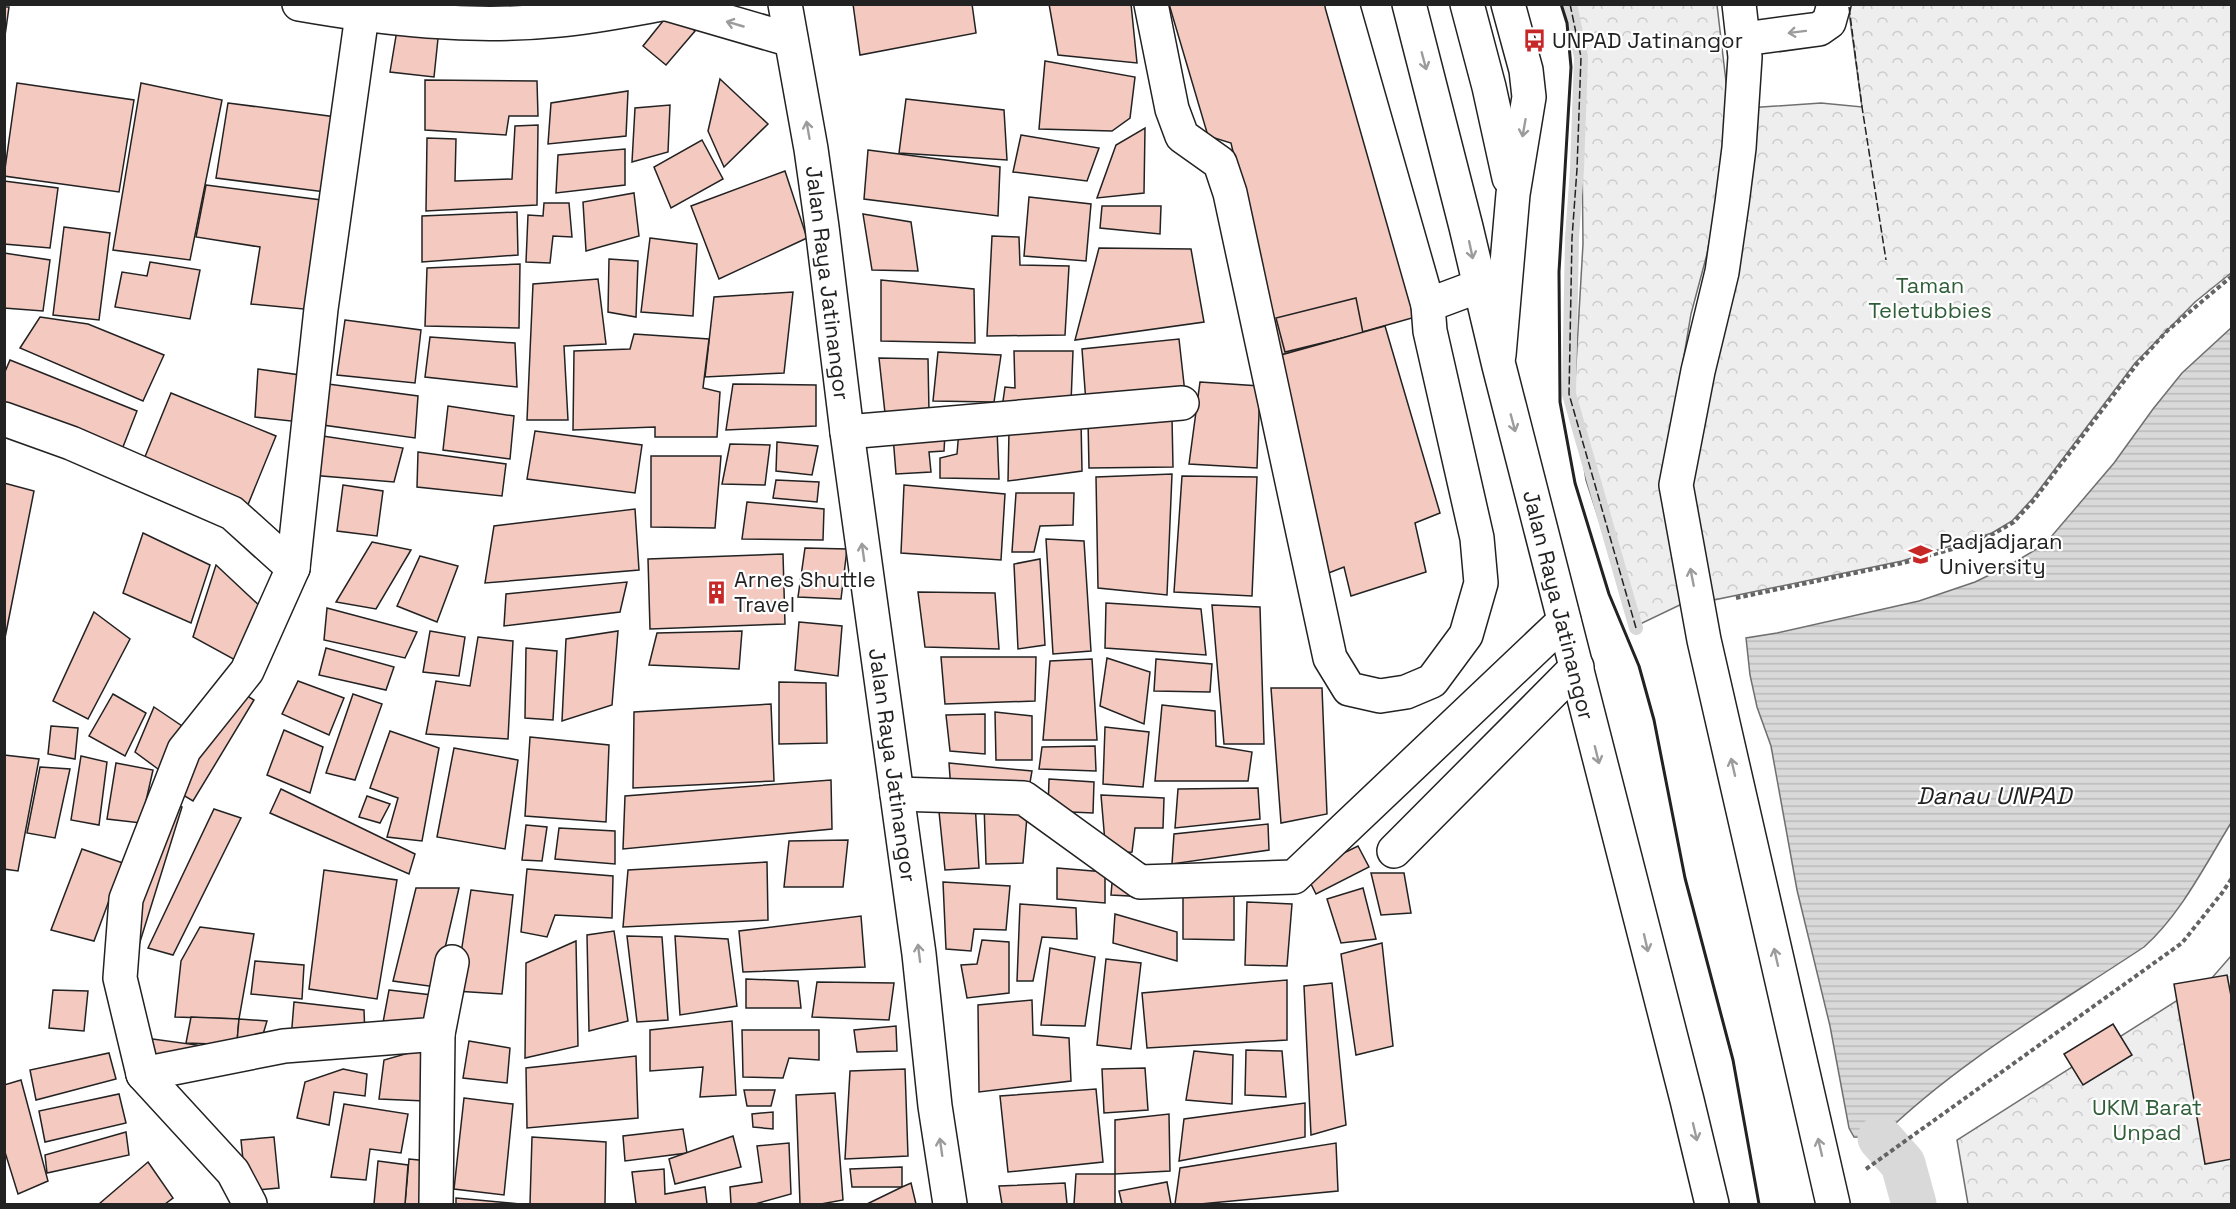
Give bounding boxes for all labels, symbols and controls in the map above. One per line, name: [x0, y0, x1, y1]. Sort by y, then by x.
one-way arrow: [726, 18, 745, 29]
place label: UNPAD Jatinangor: [1552, 26, 1743, 54]
bus stop icon: UNPAD Jatinangor: [1521, 27, 1547, 53]
one-way arrow: [1787, 27, 1807, 38]
one-way arrow: [1419, 51, 1431, 70]
one-way arrow: [1518, 117, 1529, 137]
one-way arrow: [802, 120, 813, 140]
street label: Jalan Raya Jatinangor: [800, 164, 856, 402]
one-way arrow: [1466, 240, 1477, 260]
park label: Taman Teletubbies: [1868, 271, 1992, 324]
one-way arrow: [1508, 413, 1520, 432]
street label: Jalan Raya Jatinangor: [1517, 487, 1601, 723]
place label: Padjadjaran University: [1939, 527, 2063, 580]
school or university icon: Padjadjaran University: [1908, 541, 1934, 567]
one-way arrow: [857, 542, 868, 562]
place label: Arnes Shuttle Travel: [734, 565, 876, 618]
one-way arrow: [1686, 567, 1697, 587]
building icon: Arnes Shuttle Travel: [703, 579, 729, 605]
street label: Jalan Raya Jatinangor: [863, 646, 923, 884]
one-way arrow: [1592, 745, 1604, 764]
one-way arrow: [1726, 758, 1738, 777]
water label: Danau UNPAD: [1917, 780, 2073, 811]
one-way arrow: [1641, 933, 1653, 952]
one-way arrow: [913, 944, 924, 963]
one-way arrow: [1770, 948, 1782, 967]
park label: UKM Barat Unpad: [2092, 1093, 2202, 1146]
one-way arrow: [1689, 1122, 1701, 1141]
one-way arrow: [936, 1137, 947, 1157]
one-way arrow: [1814, 1138, 1825, 1158]

